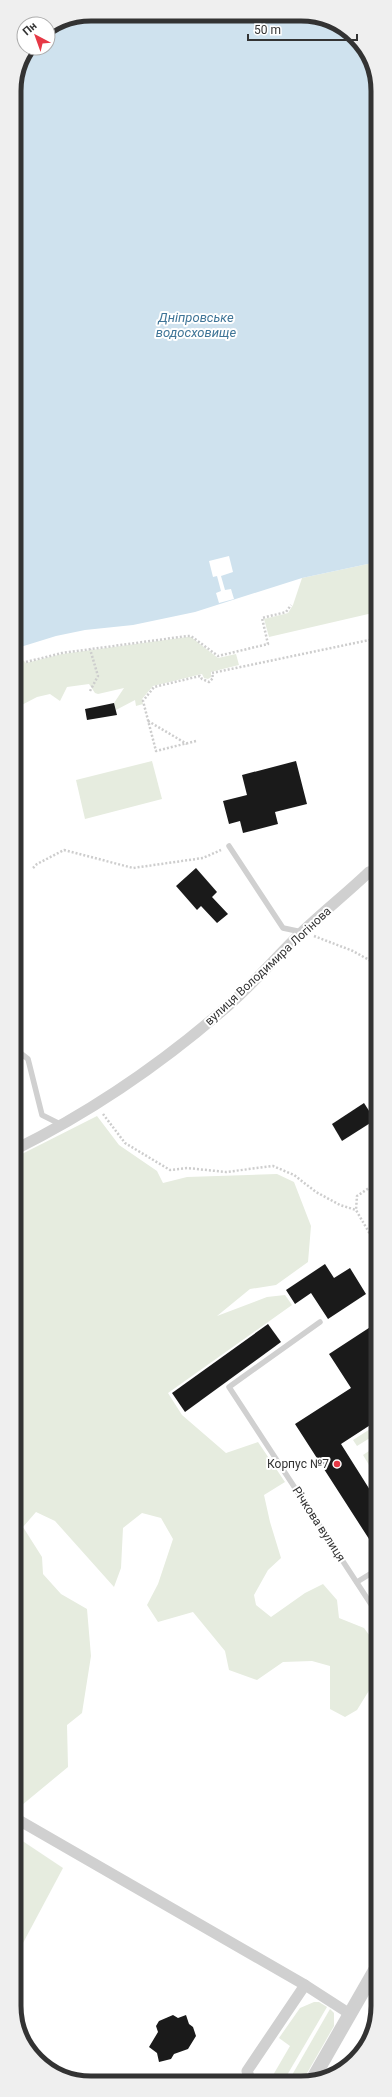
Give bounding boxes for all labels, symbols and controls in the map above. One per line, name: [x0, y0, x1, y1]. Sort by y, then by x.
north arrow: [16, 16, 56, 56]
scale bar: [248, 16, 357, 42]
text: Пн: [20, 19, 39, 38]
text: 50 m: [254, 23, 281, 37]
water label: Дніпровське водосховище: [156, 310, 236, 340]
street label: вулиця Володимира Логінова: [202, 904, 334, 1028]
place label: Корпус №7: [267, 1457, 329, 1471]
marker: Корпус №7: [332, 1459, 342, 1469]
street label: Річкова вулиця: [290, 1484, 348, 1564]

